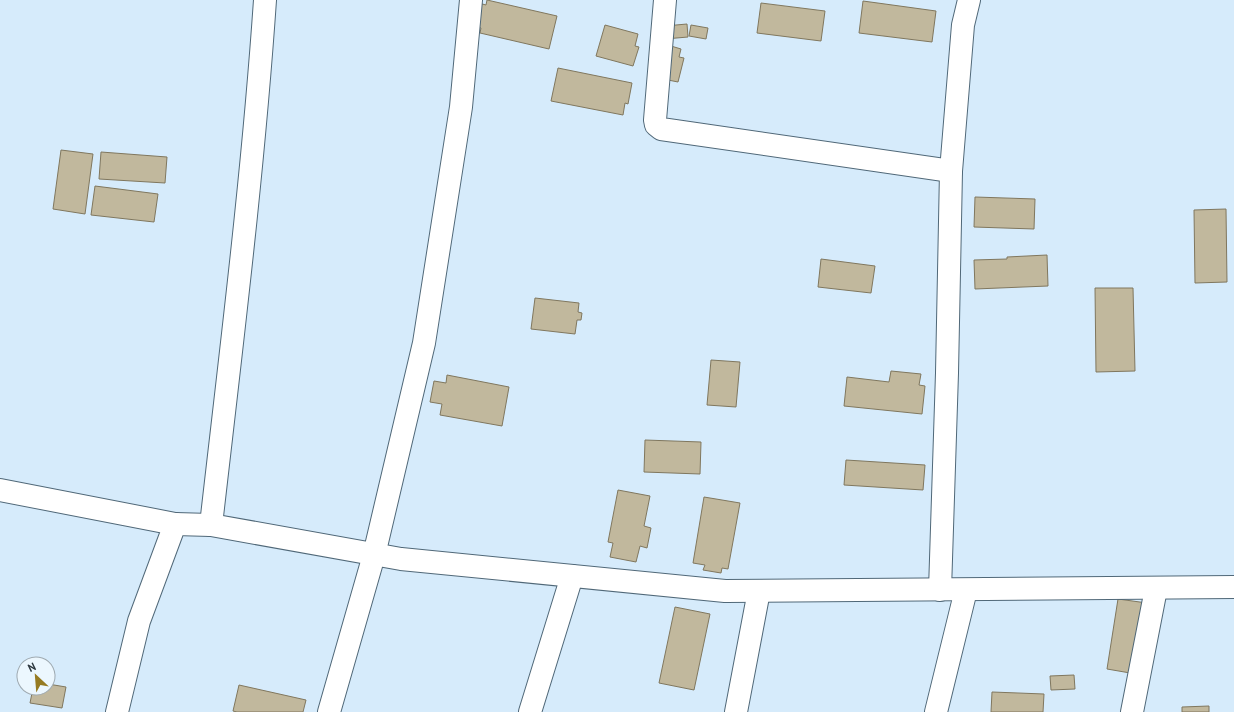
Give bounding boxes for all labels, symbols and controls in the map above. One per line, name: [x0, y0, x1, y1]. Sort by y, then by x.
north arrow: [16, 656, 56, 696]
text: N: [25, 659, 38, 675]

